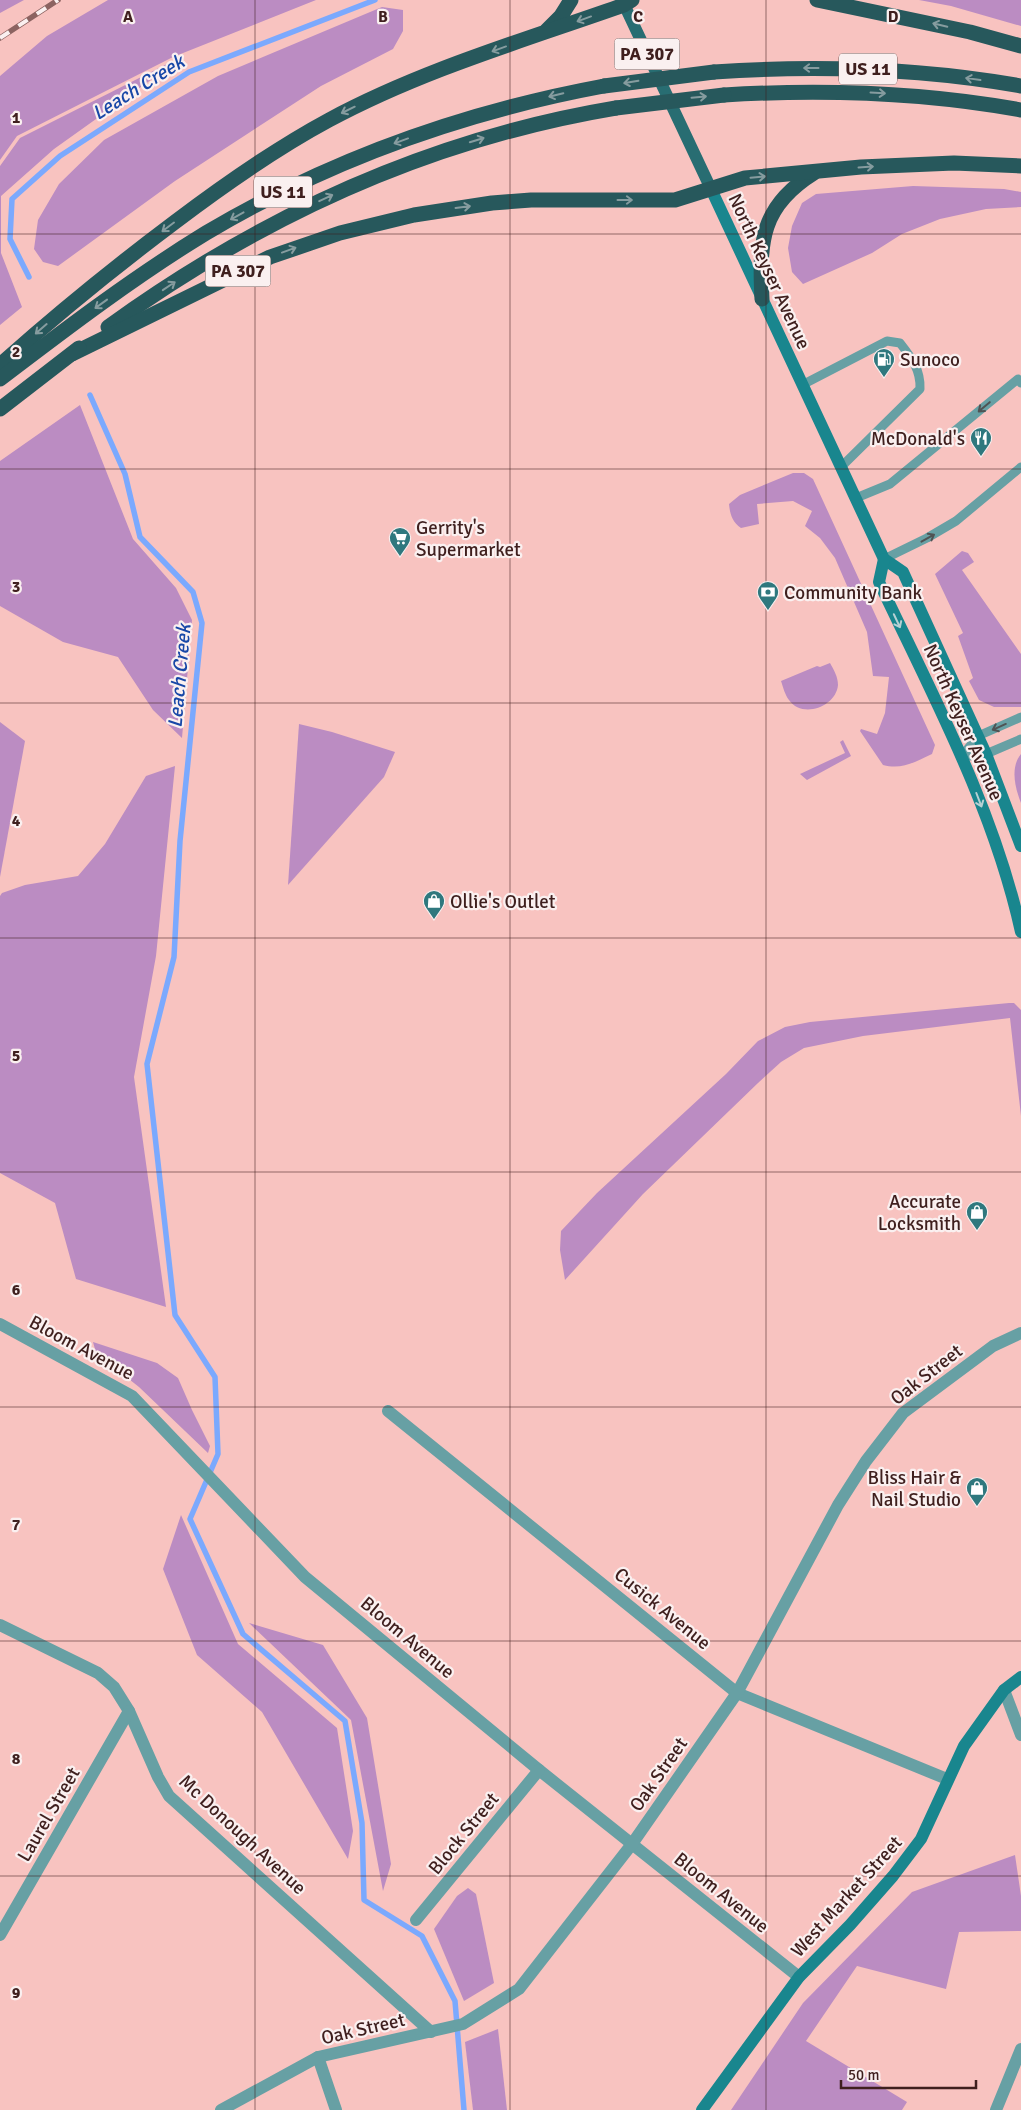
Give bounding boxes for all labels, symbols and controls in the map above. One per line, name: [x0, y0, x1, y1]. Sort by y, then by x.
text: A: [123, 7, 134, 27]
text: B: [378, 7, 388, 27]
text: C: [633, 7, 643, 27]
text: D: [888, 7, 899, 27]
one-way arrow: [577, 15, 593, 24]
one-way arrow: [932, 20, 948, 30]
road number: PA 307: [614, 39, 680, 70]
one-way arrow: [491, 45, 507, 55]
water label: Leach Creek: [88, 48, 191, 126]
road number: US 11: [839, 54, 897, 85]
one-way arrow: [803, 63, 820, 73]
one-way arrow: [965, 73, 981, 83]
one-way arrow: [623, 77, 639, 87]
one-way arrow: [870, 88, 886, 98]
one-way arrow: [549, 91, 565, 100]
one-way arrow: [691, 92, 707, 102]
one-way arrow: [341, 106, 356, 115]
text: 1: [12, 108, 21, 128]
one-way arrow: [469, 135, 485, 145]
one-way arrow: [393, 137, 409, 146]
one-way arrow: [858, 162, 874, 171]
one-way arrow: [749, 172, 765, 182]
road number: US 11: [254, 176, 312, 208]
street label: North Keyser Avenue: [723, 190, 816, 353]
one-way arrow: [318, 193, 333, 202]
one-way arrow: [616, 195, 632, 205]
one-way arrow: [454, 202, 470, 212]
one-way arrow: [230, 211, 245, 221]
one-way arrow: [161, 222, 175, 232]
one-way arrow: [281, 245, 296, 254]
road number: PA 307: [206, 256, 270, 286]
one-way arrow: [161, 280, 175, 290]
one-way arrow: [94, 299, 108, 309]
one-way arrow: [35, 323, 48, 334]
text: 2: [12, 342, 20, 362]
fuel station icon: Sunoco: [872, 347, 896, 378]
place label: Sunoco: [900, 348, 960, 372]
one-way arrow: [978, 401, 991, 412]
restaurant icon: McDonald's: [969, 426, 993, 457]
place label: McDonald's: [871, 427, 965, 451]
place label: Gerrity's Supermarket: [416, 516, 521, 562]
supermarket icon: Gerrity's Supermarket: [388, 526, 412, 557]
one-way arrow: [920, 532, 935, 542]
text: 3: [12, 577, 20, 597]
bank icon: Community Bank: [756, 580, 780, 611]
place label: Community Bank: [784, 581, 923, 605]
one-way arrow: [893, 613, 902, 628]
water label: Leach Creek: [163, 621, 197, 729]
street label: North Keyser Avenue: [918, 640, 1008, 804]
one-way arrow: [992, 722, 1007, 732]
one-way arrow: [975, 792, 984, 807]
text: 4: [12, 811, 21, 831]
shop icon: Ollie's Outlet: [422, 889, 446, 920]
place label: Ollie's Outlet: [450, 890, 556, 914]
text: 5: [12, 1046, 20, 1066]
place label: Accurate Locksmith: [878, 1190, 961, 1236]
shop icon: Accurate Locksmith: [965, 1200, 989, 1231]
text: 6: [12, 1280, 21, 1300]
street label: Bloom Avenue: [25, 1310, 138, 1386]
street label: Oak Street: [886, 1339, 968, 1410]
place label: Bliss Hair & Nail Studio: [867, 1466, 961, 1512]
shop icon: Bliss Hair & Nail Studio: [965, 1476, 989, 1507]
text: 7: [12, 1515, 21, 1535]
street label: Cusick Avenue: [609, 1563, 716, 1655]
street label: Bloom Avenue: [355, 1591, 459, 1684]
street label: Oak Street: [625, 1733, 693, 1816]
text: 8: [12, 1749, 21, 1769]
street label: Laurel Street: [12, 1763, 86, 1866]
street label: Mc Donough Avenue: [174, 1770, 311, 1900]
street label: Block Street: [423, 1787, 504, 1880]
street label: West Market Street: [786, 1831, 908, 1962]
street label: Bloom Avenue: [669, 1847, 774, 1938]
text: 9: [12, 1983, 21, 2003]
street label: Oak Street: [319, 2008, 408, 2050]
scale bar: [841, 2058, 976, 2090]
text: 50 m: [848, 2066, 879, 2084]

